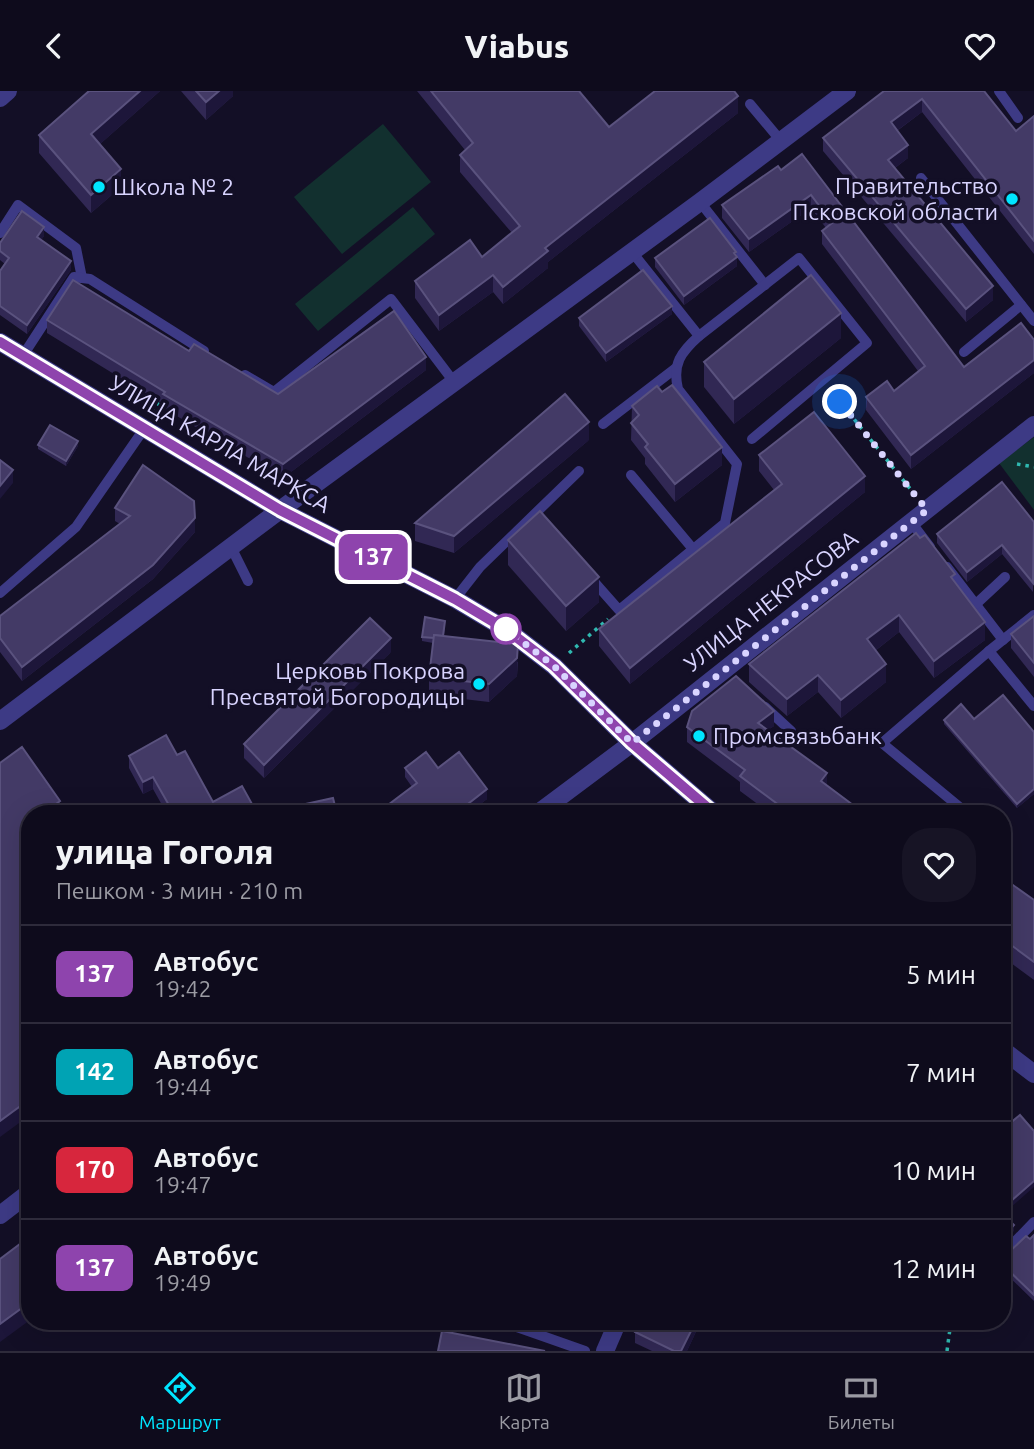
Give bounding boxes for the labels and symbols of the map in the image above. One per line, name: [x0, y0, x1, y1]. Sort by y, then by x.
place label: Правительство Псковской области: [792, 173, 998, 224]
place label: Школа № 2: [113, 174, 234, 199]
marker: Школа № 2: [91, 179, 107, 195]
marker: Правительство Псковской области: [1004, 191, 1020, 207]
street label: УЛИЦА КАРЛА МАРКСА: [105, 370, 335, 517]
your location: [822, 384, 857, 419]
street label: УЛИЦА НЕКРАСОВА: [679, 525, 862, 676]
line badge: 137: [333, 534, 413, 580]
unlabelled marker: [491, 614, 521, 644]
place label: Церковь Покрова Пресвятой Богородицы: [210, 658, 465, 709]
marker: Церковь Покрова Пресвятой Богородицы: [471, 676, 487, 692]
place label: Промсвязьбанк: [713, 723, 882, 748]
marker: Промсвязьбанк: [691, 728, 707, 744]

